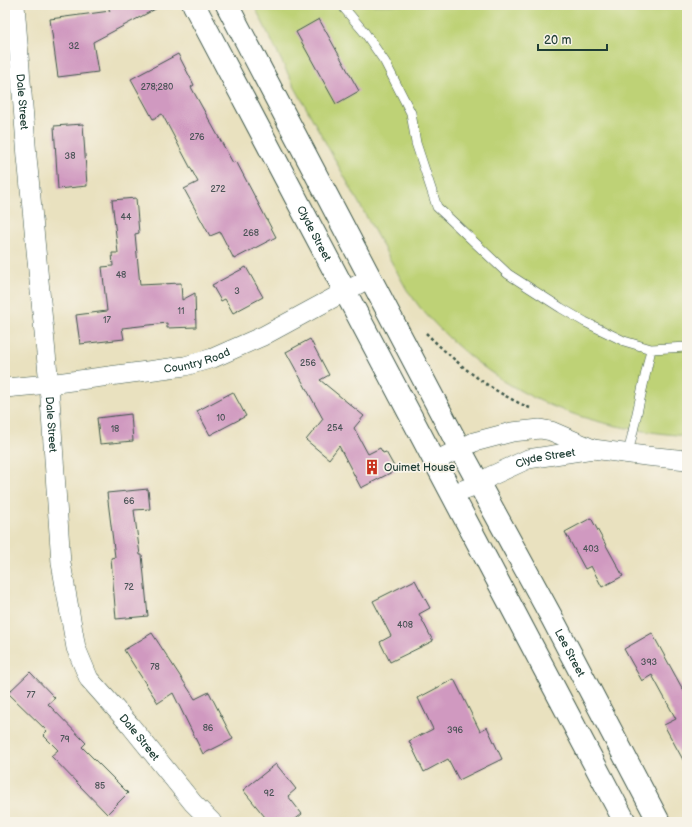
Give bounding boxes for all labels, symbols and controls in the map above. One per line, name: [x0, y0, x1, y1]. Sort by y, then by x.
scale bar: [538, 26, 607, 52]
text: 20 m: [544, 33, 571, 48]
house number: 32: [69, 41, 80, 52]
street label: Dale Street: [14, 73, 31, 131]
house number: 278;280: [141, 82, 173, 93]
house number: 276: [189, 132, 205, 143]
house number: 38: [65, 151, 75, 162]
house number: 272: [210, 184, 226, 195]
street label: Clyde Street: [294, 203, 335, 264]
house number: 44: [121, 212, 132, 223]
house number: 268: [243, 228, 259, 239]
house number: 48: [116, 270, 126, 281]
house number: 3: [234, 286, 240, 297]
house number: 11: [178, 306, 184, 317]
house number: 17: [103, 315, 112, 326]
street label: Country Road: [163, 345, 232, 375]
house number: 256: [300, 358, 316, 369]
street label: Dale Street: [43, 396, 60, 453]
house number: 10: [217, 413, 225, 424]
house number: 254: [327, 423, 343, 434]
house number: 18: [111, 424, 119, 435]
street label: Clyde Street: [513, 445, 577, 470]
building icon: Ouimet House: [363, 458, 381, 476]
place label: Ouimet House: [384, 461, 456, 474]
house number: 66: [124, 496, 135, 507]
house number: 403: [583, 544, 600, 555]
house number: 72: [124, 582, 135, 593]
house number: 408: [397, 620, 413, 631]
street label: Lee Street: [552, 627, 588, 679]
house number: 393: [641, 657, 658, 668]
house number: 78: [150, 662, 160, 673]
house number: 77: [27, 690, 36, 701]
street label: Dale Street: [117, 711, 163, 763]
house number: 86: [203, 723, 214, 734]
house number: 396: [447, 725, 464, 736]
house number: 79: [60, 734, 70, 745]
house number: 85: [95, 781, 105, 792]
house number: 92: [264, 788, 275, 799]

